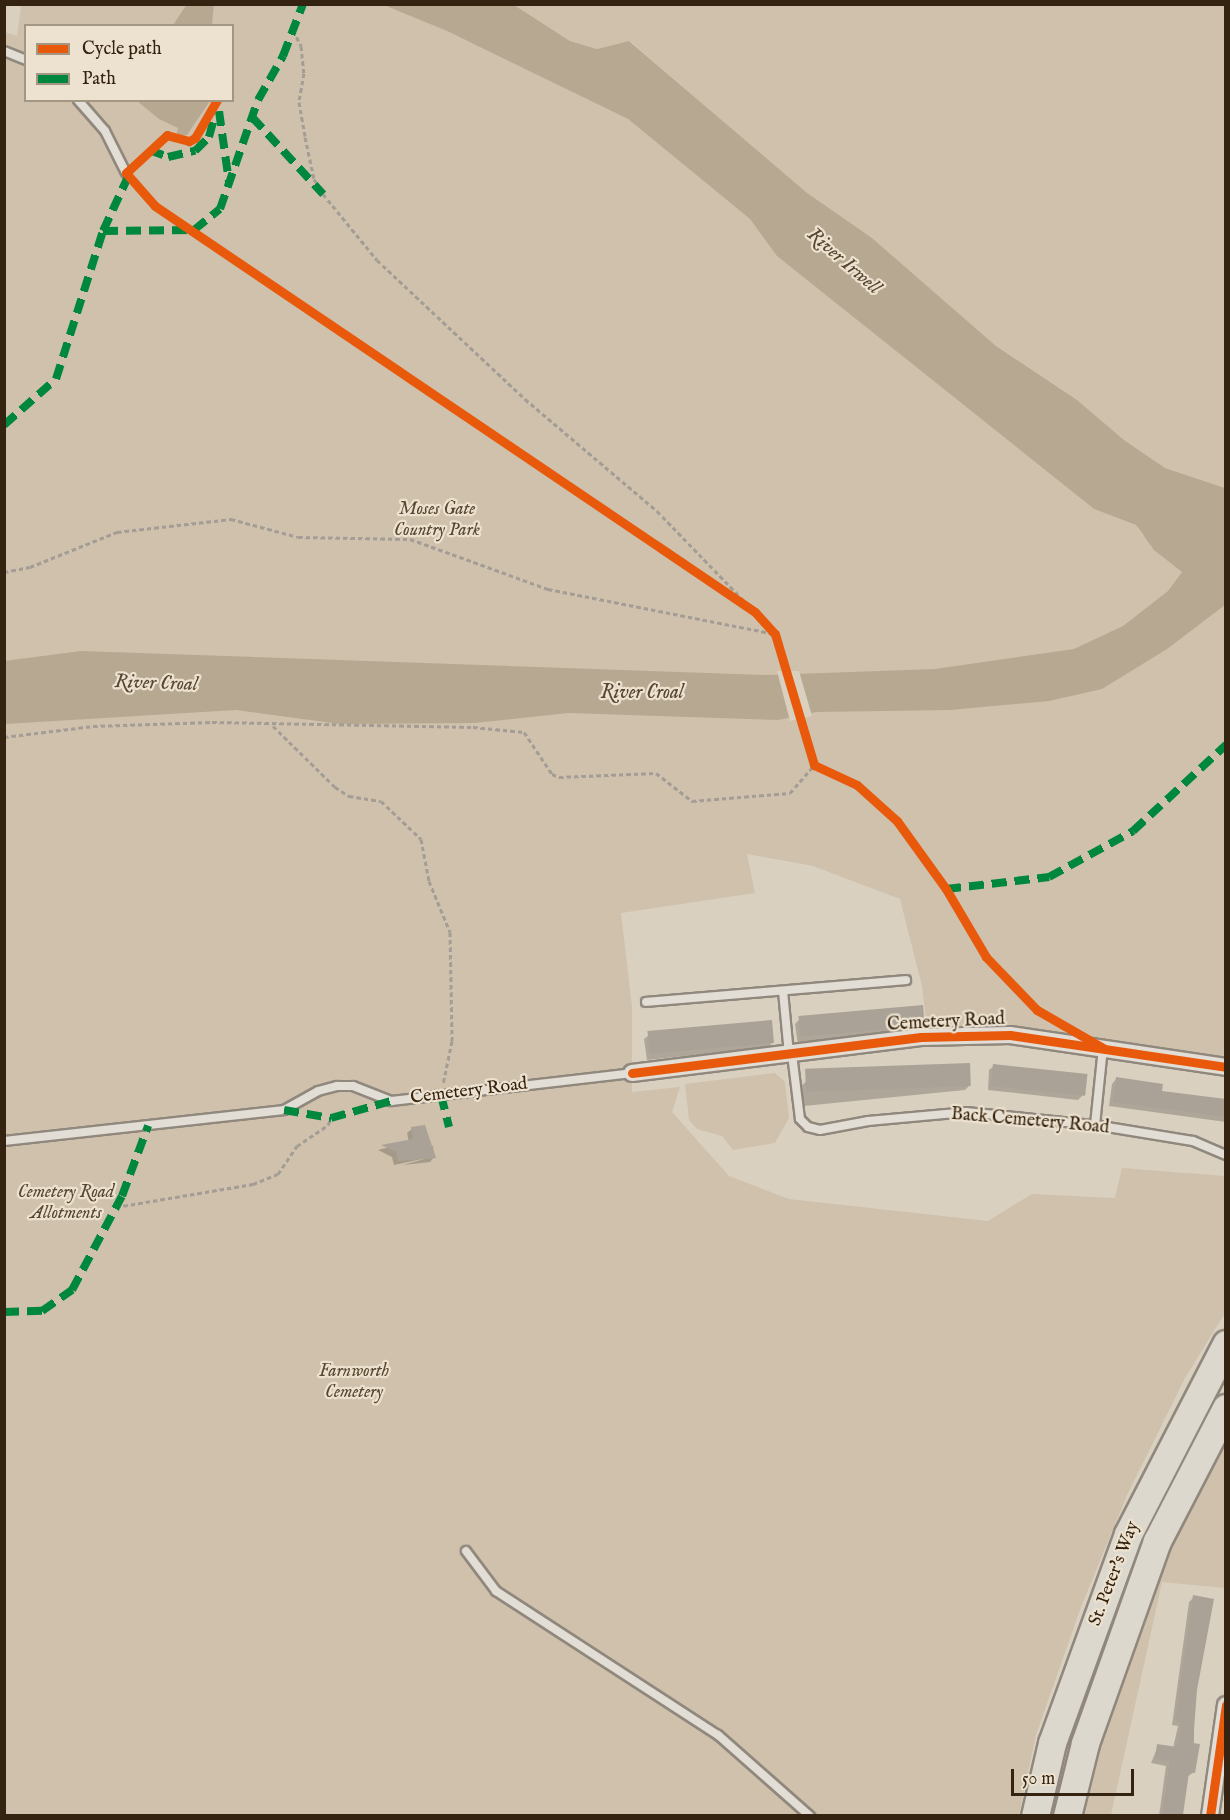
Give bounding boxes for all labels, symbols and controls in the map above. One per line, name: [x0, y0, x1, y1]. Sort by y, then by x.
legend: [24, 24, 234, 102]
text: Cycle path: [82, 38, 162, 61]
text: Path: [82, 68, 116, 91]
water label: River Irwell: [802, 223, 886, 299]
park label: Moses Gate Country Park: [394, 500, 480, 542]
water label: River Croal: [114, 670, 198, 696]
water label: River Croal: [600, 680, 684, 704]
street label: Cemetery Road: [887, 1009, 1005, 1037]
street label: Cemetery Road: [409, 1074, 529, 1110]
street label: Back Cemetery Road: [950, 1104, 1110, 1140]
park label: Cemetery Road Allotments: [18, 1183, 114, 1226]
park label: Farnworth Cemetery: [319, 1362, 389, 1404]
street label: St. Peter's Way: [1085, 1519, 1145, 1629]
scale bar: [1014, 1757, 1137, 1795]
text: 50 m: [1022, 1768, 1055, 1791]

